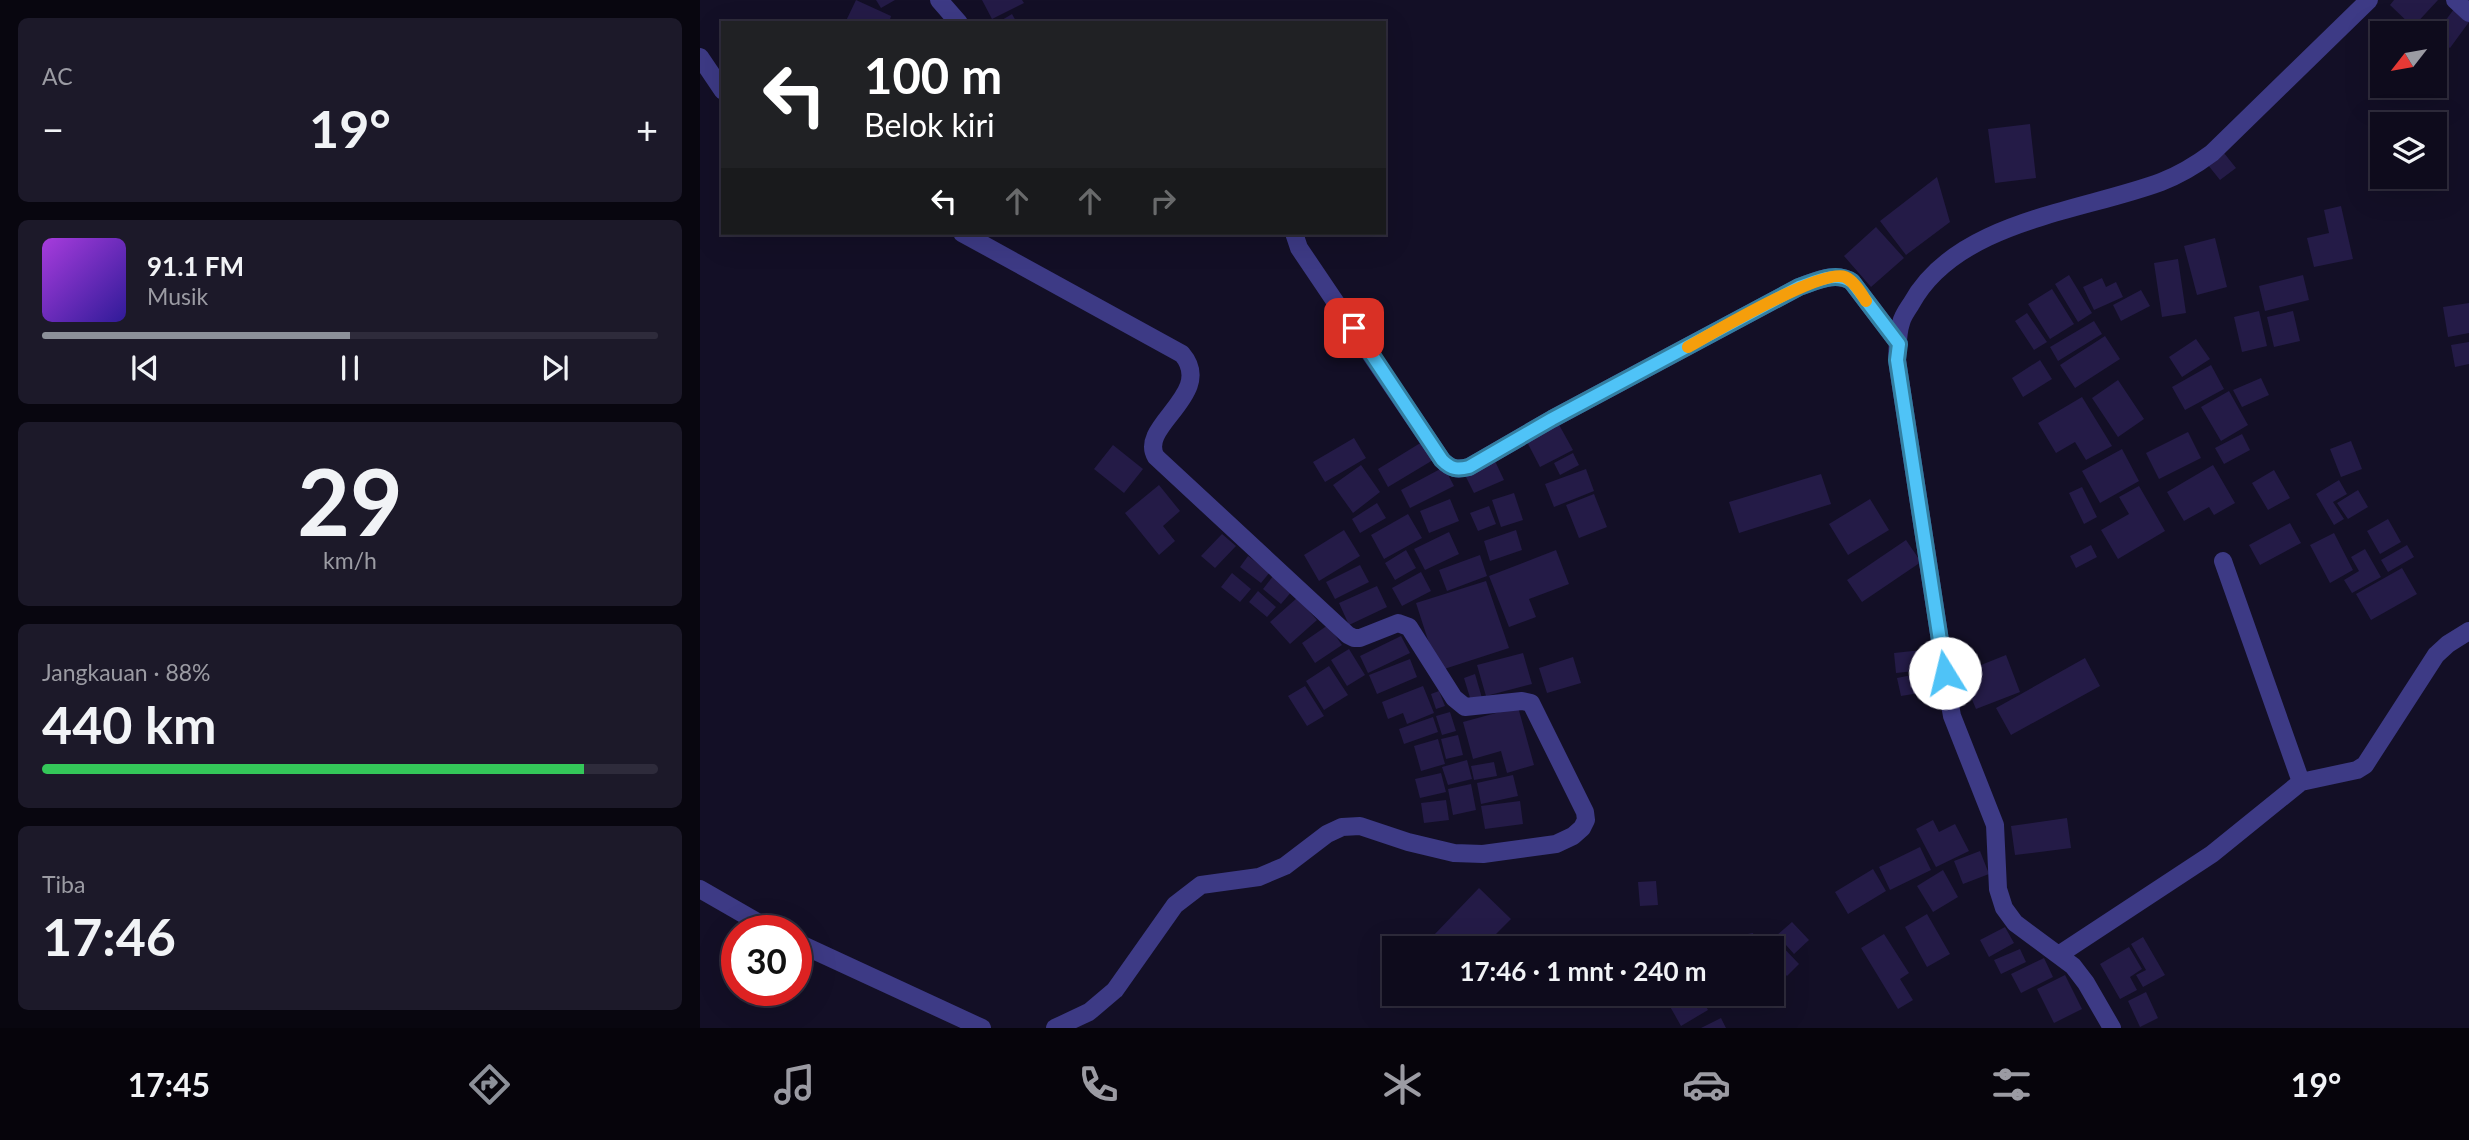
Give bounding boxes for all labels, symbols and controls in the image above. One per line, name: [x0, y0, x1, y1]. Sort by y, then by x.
north arrow: [2370, 21, 2446, 98]
map controls: [2370, 21, 2447, 189]
text: 100 m: [864, 46, 1002, 104]
icon: left: [749, 49, 840, 140]
text: AC: [42, 62, 73, 90]
text: 19°: [309, 97, 391, 159]
text: Belok kiri: [864, 105, 995, 144]
text: −: [42, 106, 64, 152]
text: +: [636, 106, 658, 152]
button: layers: [2370, 112, 2447, 189]
icon: left: [925, 182, 963, 220]
icon: ahead: [998, 182, 1036, 220]
icon: ahead: [1071, 182, 1109, 220]
icon: right: [1144, 182, 1182, 220]
text: 91.1 FM: [147, 250, 244, 282]
text: Musik: [147, 282, 208, 310]
pin: [1324, 298, 1384, 358]
icon: arrive: [1335, 309, 1373, 347]
icon: previous: [126, 349, 164, 387]
icon: pause: [331, 349, 369, 387]
icon: next: [536, 349, 574, 387]
text: 29: [297, 446, 403, 555]
text: km/h: [323, 546, 377, 574]
position arrow: [1908, 636, 1982, 710]
text: Jangkauan · 88%: [42, 658, 211, 686]
text: 440 km: [42, 693, 216, 755]
text: Tiba: [42, 870, 85, 898]
text: 17:46: [42, 905, 176, 967]
speed limit sign: 30: [721, 915, 812, 1006]
text: 17:46 · 1 mnt · 240 m: [1459, 955, 1707, 987]
icon: directions: [465, 1060, 514, 1109]
icon: music: [770, 1060, 819, 1109]
icon: phone: [1074, 1060, 1123, 1109]
icon: climate: [1378, 1060, 1427, 1109]
icon: car: [1682, 1060, 1731, 1109]
icon: filters: [1987, 1060, 2036, 1109]
text: 17:45: [128, 1065, 210, 1104]
text: 19°: [2291, 1065, 2341, 1104]

